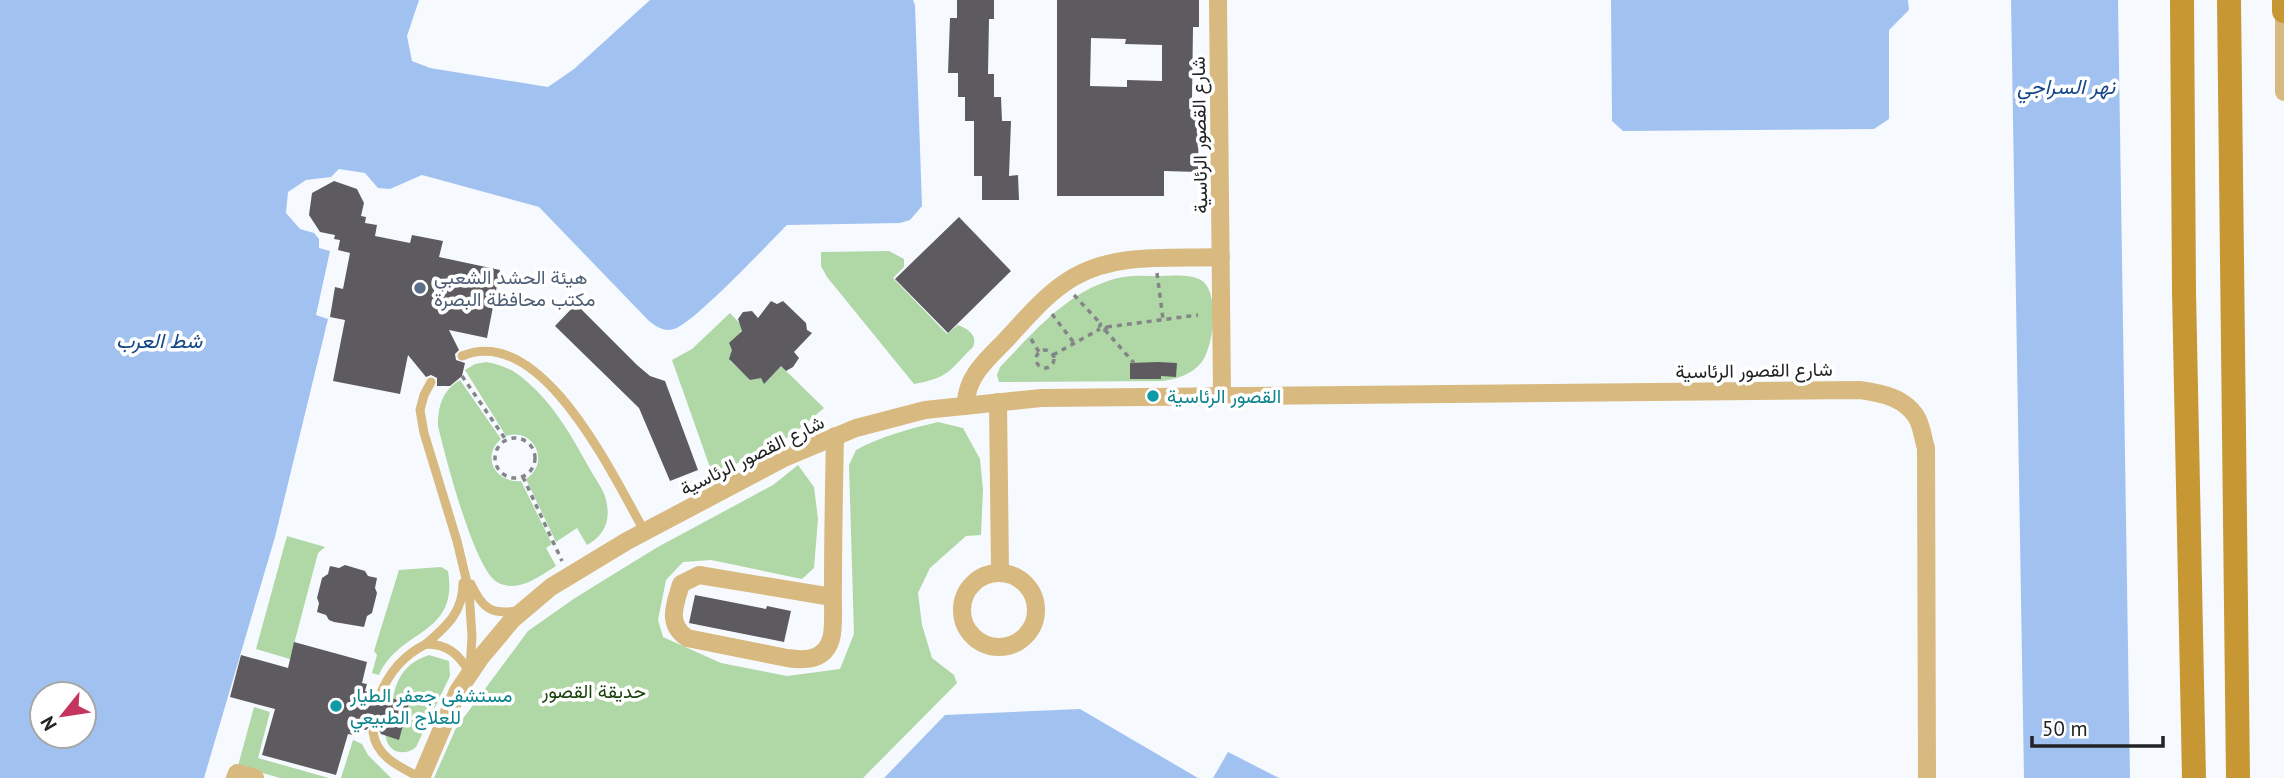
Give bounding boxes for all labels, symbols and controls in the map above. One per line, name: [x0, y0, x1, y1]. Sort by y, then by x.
street label: شارع القصور الرئاسية: [1186, 56, 1213, 214]
water label: نهر السراجي: [2017, 73, 2116, 104]
place label: هيئة الحشد الشعبي مكتب محافظة البصرة: [434, 265, 595, 311]
marker: هيئة الحشد الشعبي مكتب محافظة البصرة: [412, 280, 428, 296]
water label: شط العرب: [116, 327, 202, 354]
street label: شارع القصور الرئاسية: [1675, 357, 1833, 384]
place label: القصور الرئاسية: [1167, 384, 1281, 408]
marker: القصور الرئاسية: [1145, 388, 1161, 404]
street label: شارع القصور الرئاسية: [676, 410, 828, 501]
park label: حديقة القصور: [541, 679, 646, 703]
north arrow: [28, 680, 98, 750]
place label: مستشفى جعفر الطيار للعلاج الطبيعي: [349, 683, 512, 733]
marker: مستشفى جعفر الطيار للعلاج الطبيعي: [328, 698, 344, 714]
scale bar: [2032, 704, 2163, 748]
text: N: [35, 712, 62, 735]
text: 50 m: [2042, 715, 2088, 742]

